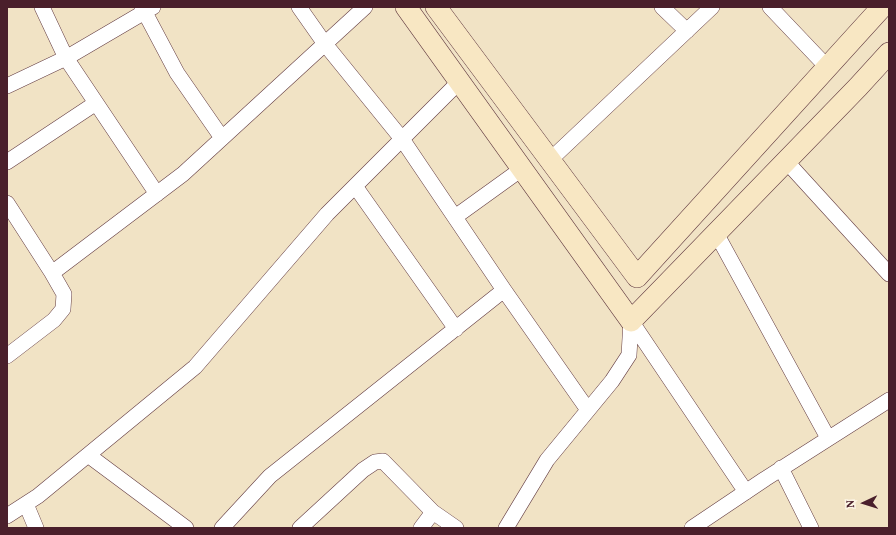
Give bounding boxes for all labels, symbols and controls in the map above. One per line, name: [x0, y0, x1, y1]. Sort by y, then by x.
north arrow: [844, 483, 884, 523]
text: N: [844, 499, 859, 508]

